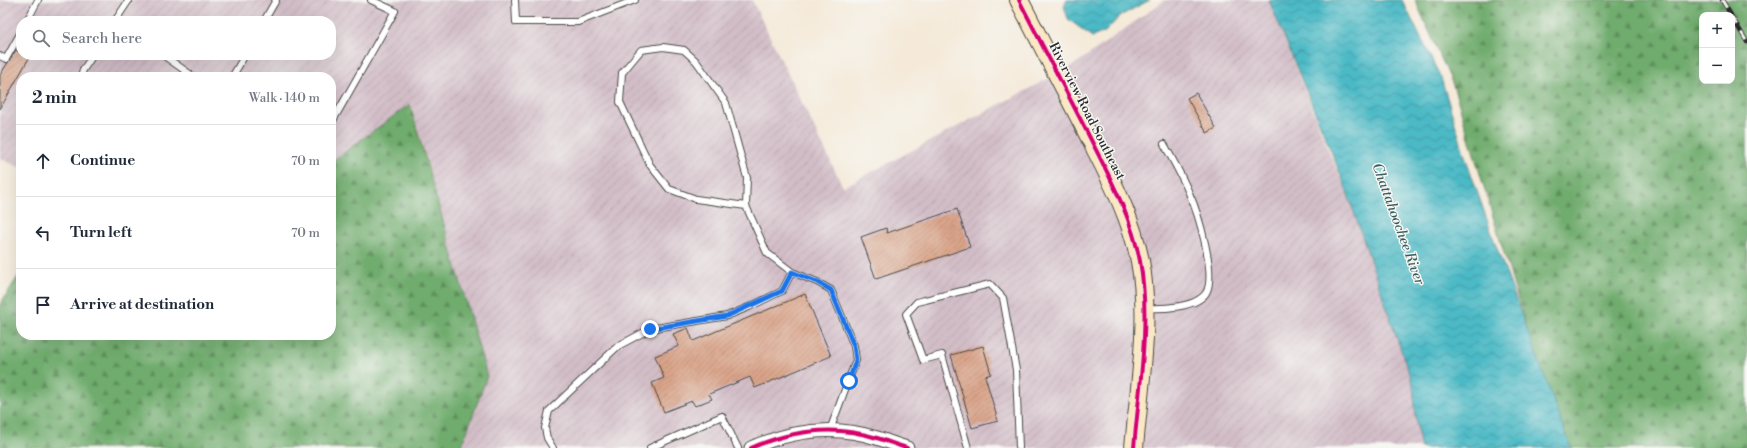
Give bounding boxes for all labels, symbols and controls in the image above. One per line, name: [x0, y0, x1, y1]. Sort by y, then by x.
map controls: [1699, 12, 1735, 84]
button: +: [1699, 12, 1735, 48]
search box: [16, 16, 336, 60]
icon: search: [30, 27, 52, 49]
text: Search here: [62, 29, 142, 48]
street label: Riverview Road Southeast: [1045, 40, 1129, 183]
button: −: [1699, 48, 1735, 84]
text: 2 min: [32, 87, 77, 109]
text: Walk · 140 m: [249, 90, 320, 106]
icon: ahead: [32, 150, 54, 172]
text: Continue: [70, 151, 135, 170]
text: 70 m: [291, 153, 320, 169]
water label: Chattahoochee River: [1368, 161, 1429, 288]
icon: left: [32, 222, 54, 244]
text: Turn left: [70, 223, 132, 242]
text: 70 m: [291, 225, 320, 241]
icon: arrive: [32, 294, 54, 316]
text: Arrive at destination: [70, 295, 214, 314]
route end: [641, 320, 659, 338]
route start: [840, 372, 858, 390]

